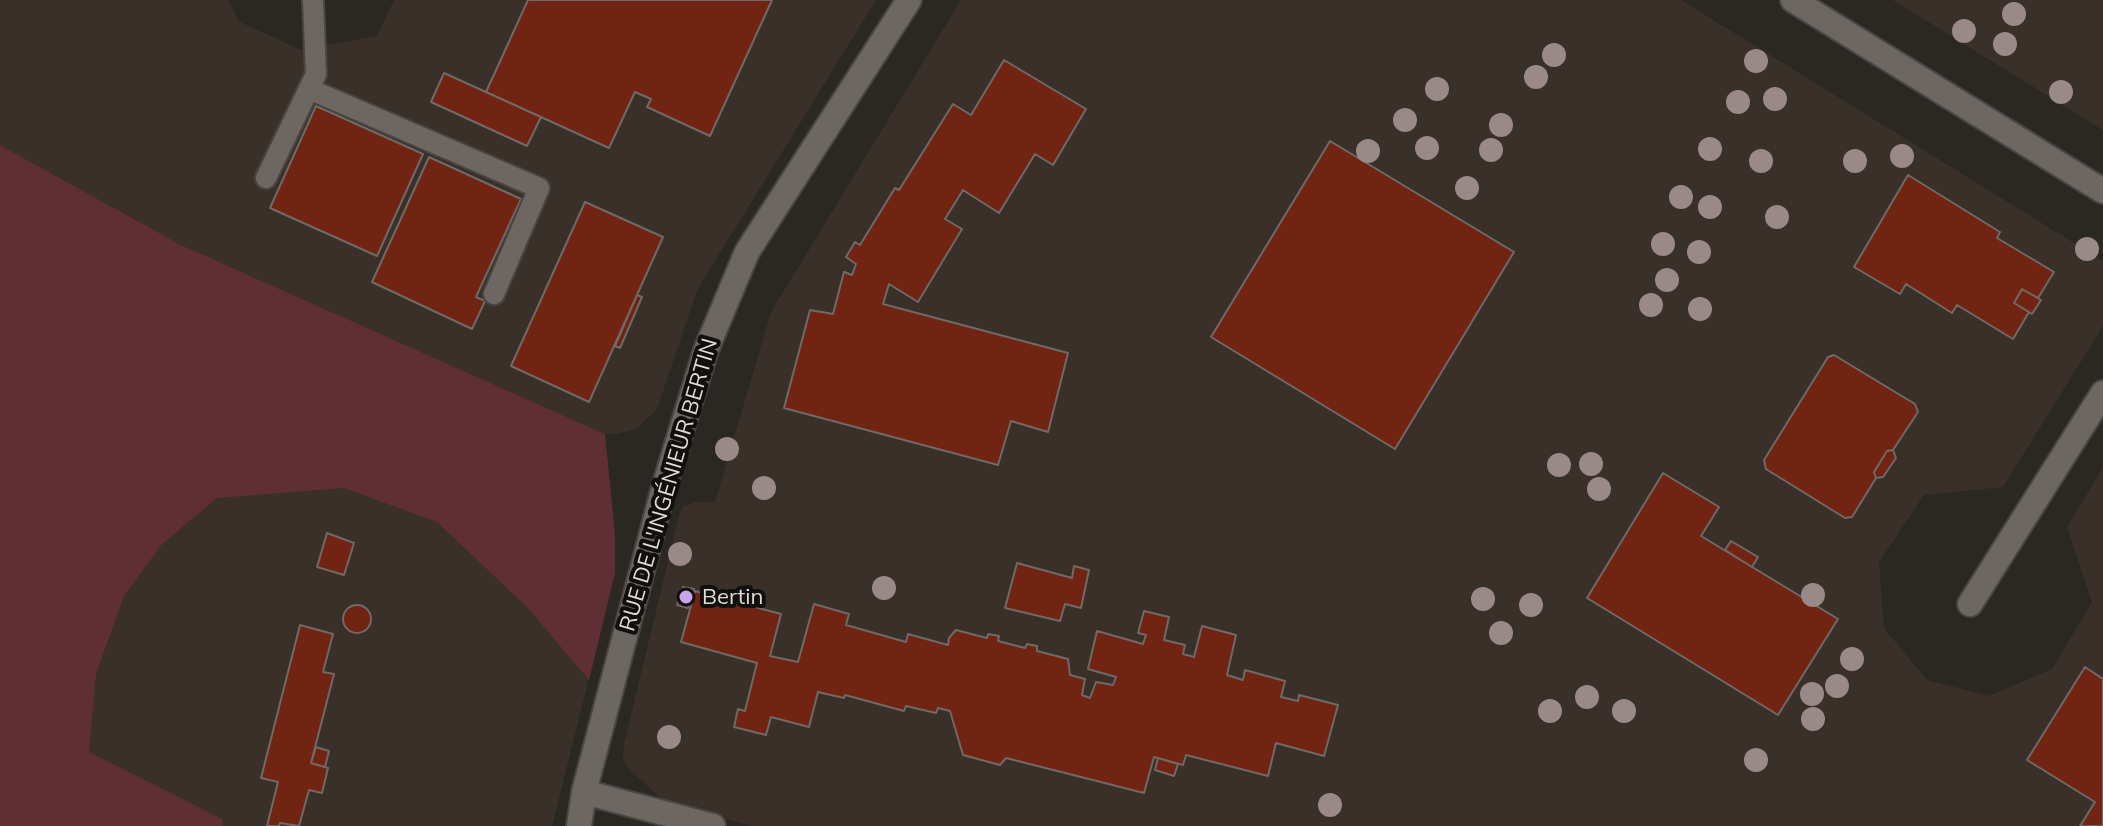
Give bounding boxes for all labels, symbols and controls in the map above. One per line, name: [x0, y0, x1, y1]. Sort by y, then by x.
street label: RUE DE L'INGÉNIEUR BERTIN: [615, 336, 723, 634]
place label: Bertin: [702, 584, 763, 610]
marker: Bertin: [677, 588, 695, 606]

